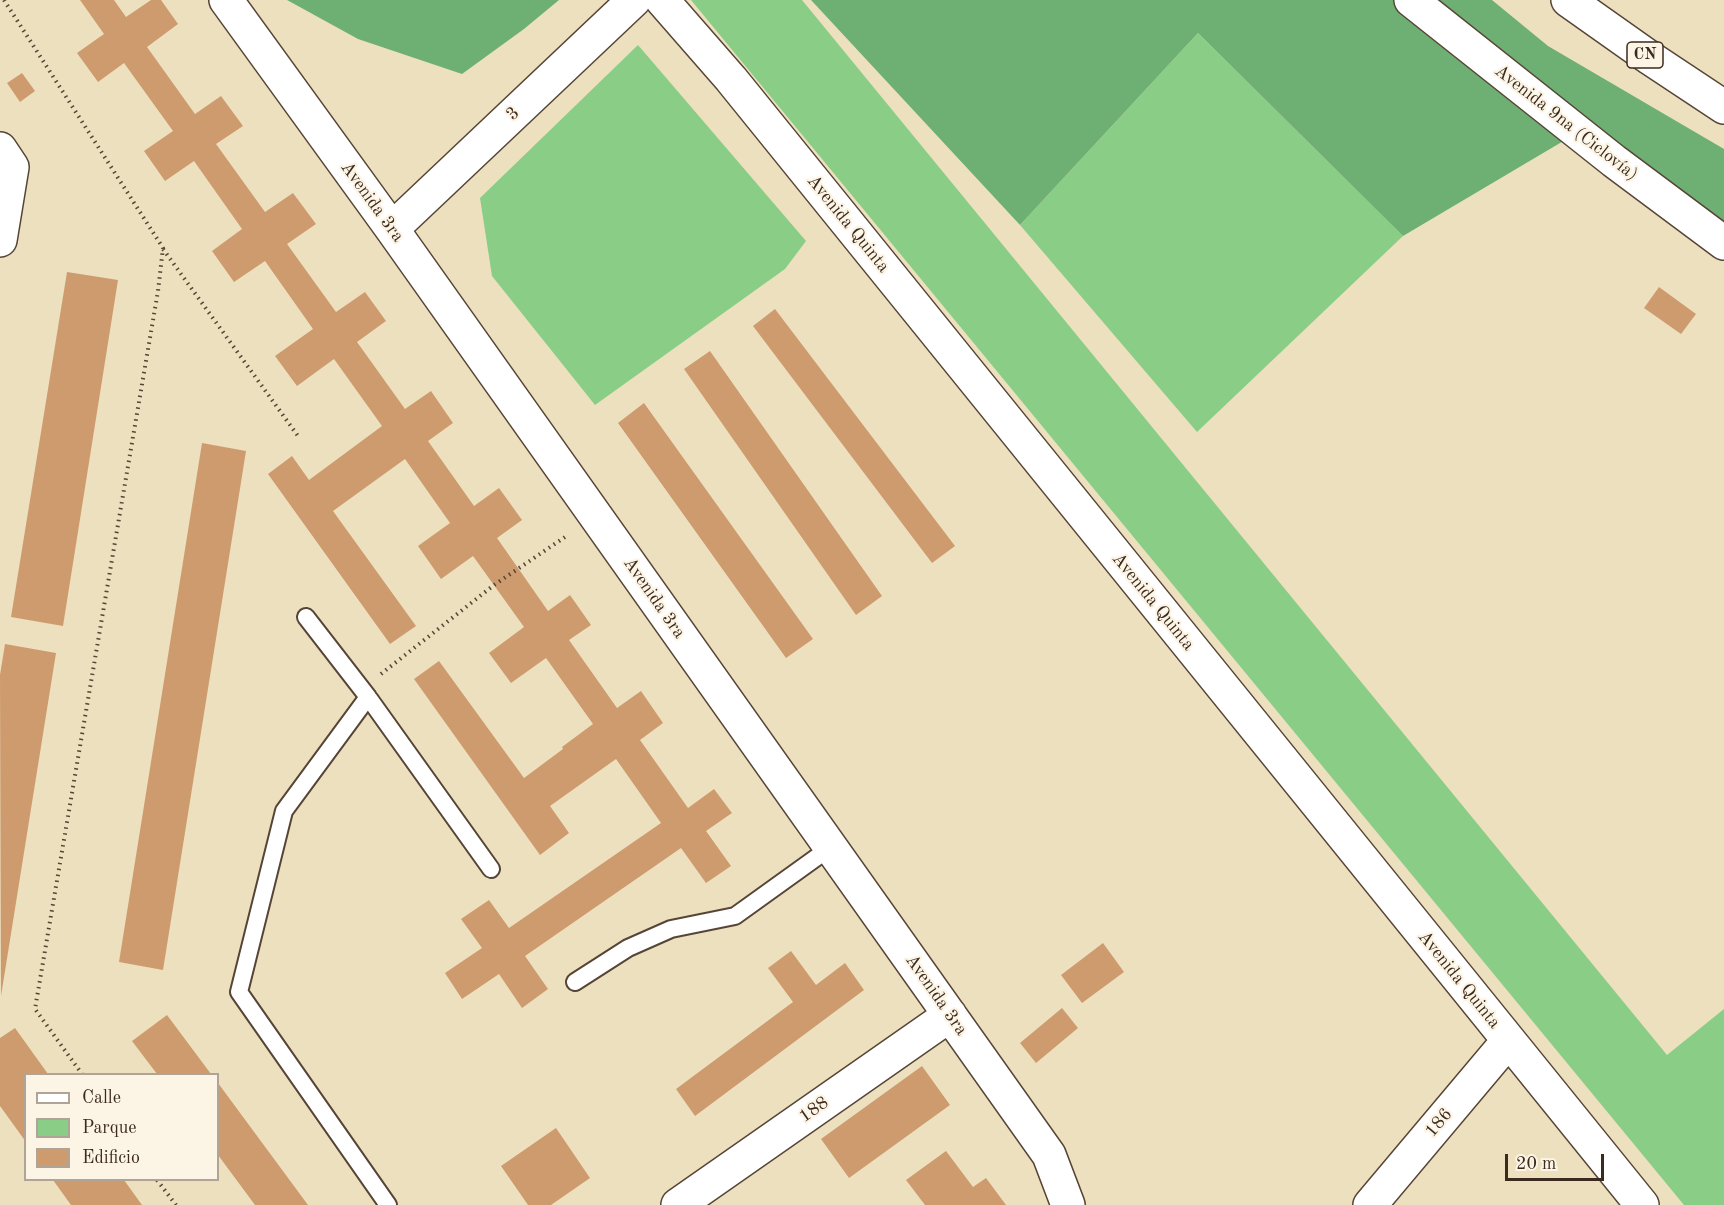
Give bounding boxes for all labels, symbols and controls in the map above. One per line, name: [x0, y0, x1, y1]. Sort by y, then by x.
road number: CN: [1627, 42, 1663, 68]
street label: Avenida 9na (Ciclovía): [1490, 60, 1642, 186]
street label: 3: [502, 103, 524, 125]
street label: Avenida 3ra: [336, 158, 408, 246]
street label: Avenida Quinta: [802, 171, 894, 277]
street label: Avenida Quinta: [1107, 549, 1199, 655]
street label: Avenida 3ra: [618, 553, 690, 643]
street label: Avenida Quinta: [1413, 927, 1505, 1033]
street label: Avenida 3ra: [900, 950, 972, 1040]
legend: [24, 1073, 219, 1181]
text: Calle: [82, 1089, 121, 1107]
street label: 188: [795, 1092, 833, 1128]
street label: 186: [1421, 1104, 1457, 1142]
text: Parque: [82, 1119, 137, 1137]
scale bar: [1508, 1142, 1607, 1180]
text: Edificio: [82, 1149, 140, 1167]
text: 20 m: [1516, 1155, 1556, 1173]

